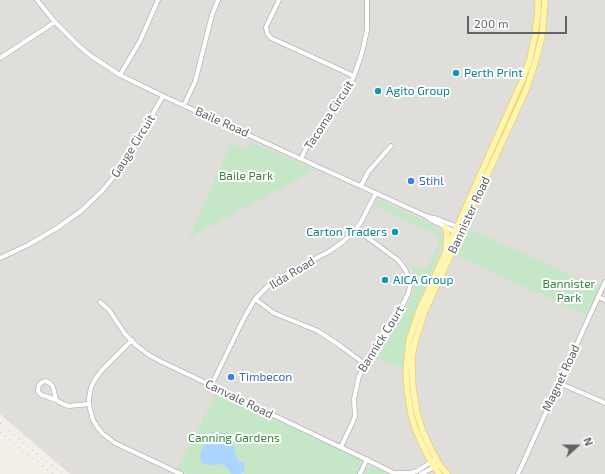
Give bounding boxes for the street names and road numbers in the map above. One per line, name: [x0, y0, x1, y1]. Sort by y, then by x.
street label: Tacoma Circuit: [301, 78, 357, 152]
street label: Baile Road: [193, 104, 251, 140]
street label: Gauge Circuit: [108, 112, 158, 180]
street label: Bannister Road: [445, 174, 493, 256]
street label: Ilda Road: [267, 254, 317, 292]
street label: Bannick Court: [355, 303, 407, 375]
street label: Magnet Road: [539, 342, 583, 414]
street label: Canvale Road: [203, 376, 275, 422]

